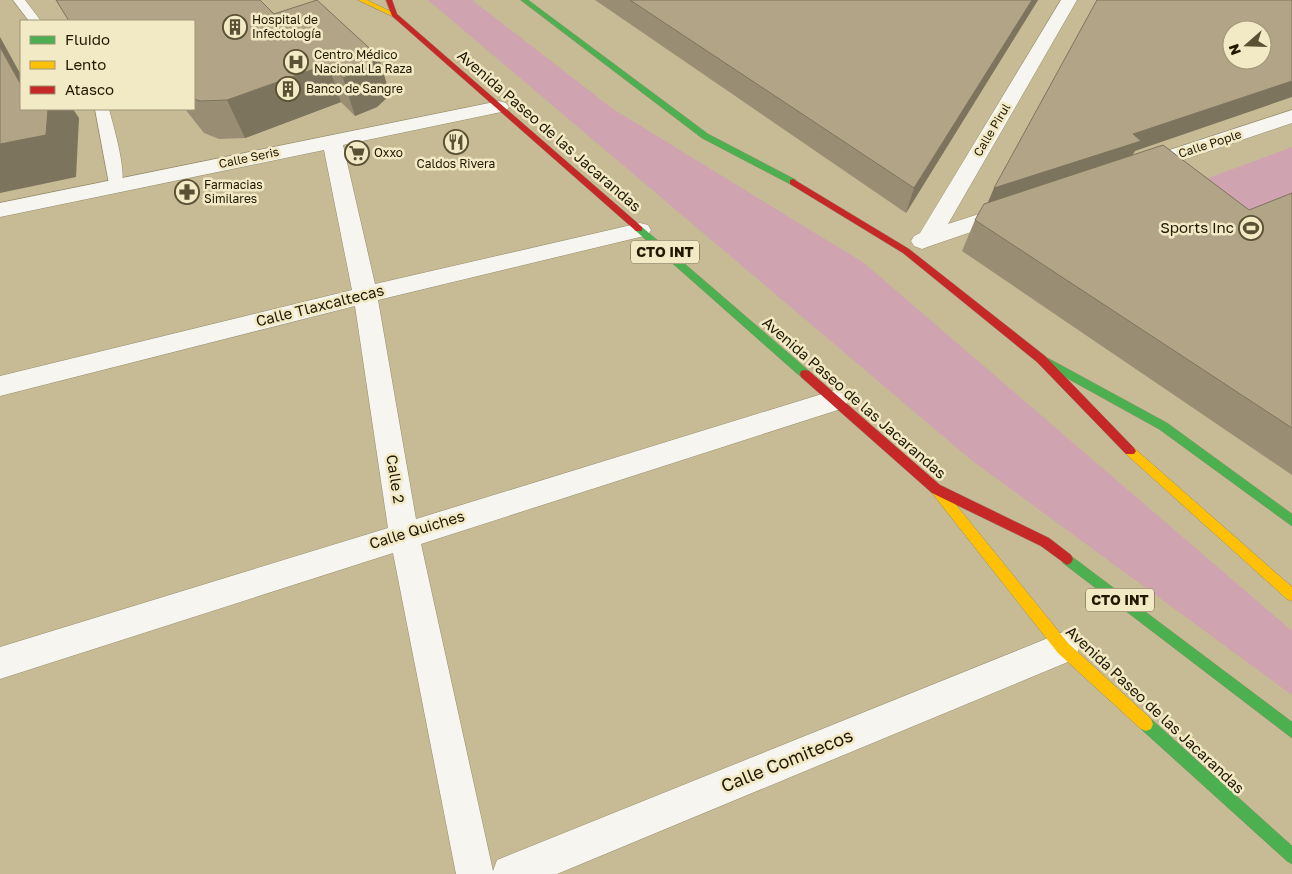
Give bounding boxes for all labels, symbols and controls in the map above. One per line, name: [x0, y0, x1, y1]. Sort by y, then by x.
place label: Hospital de Infectología: [252, 12, 321, 41]
building icon: Hospital de Infectología: [222, 14, 248, 40]
legend: [20, 20, 195, 110]
north arrow: [1222, 20, 1272, 70]
text: Fluido: [65, 30, 110, 48]
text: N: [1225, 42, 1244, 58]
street label: Avenida Paseo de las Jacarandas: [454, 46, 645, 215]
place label: Centro Médico Nacional La Raza: [314, 47, 412, 76]
hospital icon: Centro Médico Nacional La Raza: [283, 49, 309, 75]
text: Lento: [65, 55, 106, 73]
building icon: Banco de Sangre: [275, 76, 301, 102]
text: Atasco: [65, 80, 114, 98]
place label: Banco de Sangre: [306, 81, 403, 96]
street label: Calle Pirul: [970, 100, 1013, 159]
street label: Calle Pople: [1176, 126, 1243, 161]
restaurant icon: Caldos Rivera: [443, 129, 469, 155]
supermarket icon: Oxxo: [344, 140, 370, 166]
street label: Calle Seris: [217, 144, 280, 171]
place label: Oxxo: [374, 145, 403, 160]
place label: Caldos Rivera: [417, 156, 495, 171]
place label: Farmacias Similares: [204, 177, 263, 206]
pharmacy icon: Farmacias Similares: [174, 179, 200, 205]
sports icon: Sports Inc: [1238, 215, 1264, 241]
place label: Sports Inc: [1160, 218, 1234, 236]
road number: CTO INT: [631, 240, 699, 264]
street label: Calle Tlaxcaltecas: [254, 280, 386, 330]
street label: Avenida Paseo de las Jacarandas: [759, 313, 950, 482]
street label: Calle 2: [383, 453, 409, 505]
street label: Calle Quiches: [367, 506, 467, 552]
road number: CTO INT: [1086, 588, 1154, 612]
street label: Avenida Paseo de las Jacarandas: [1063, 622, 1249, 797]
street label: Calle Comitecos: [717, 724, 856, 797]

